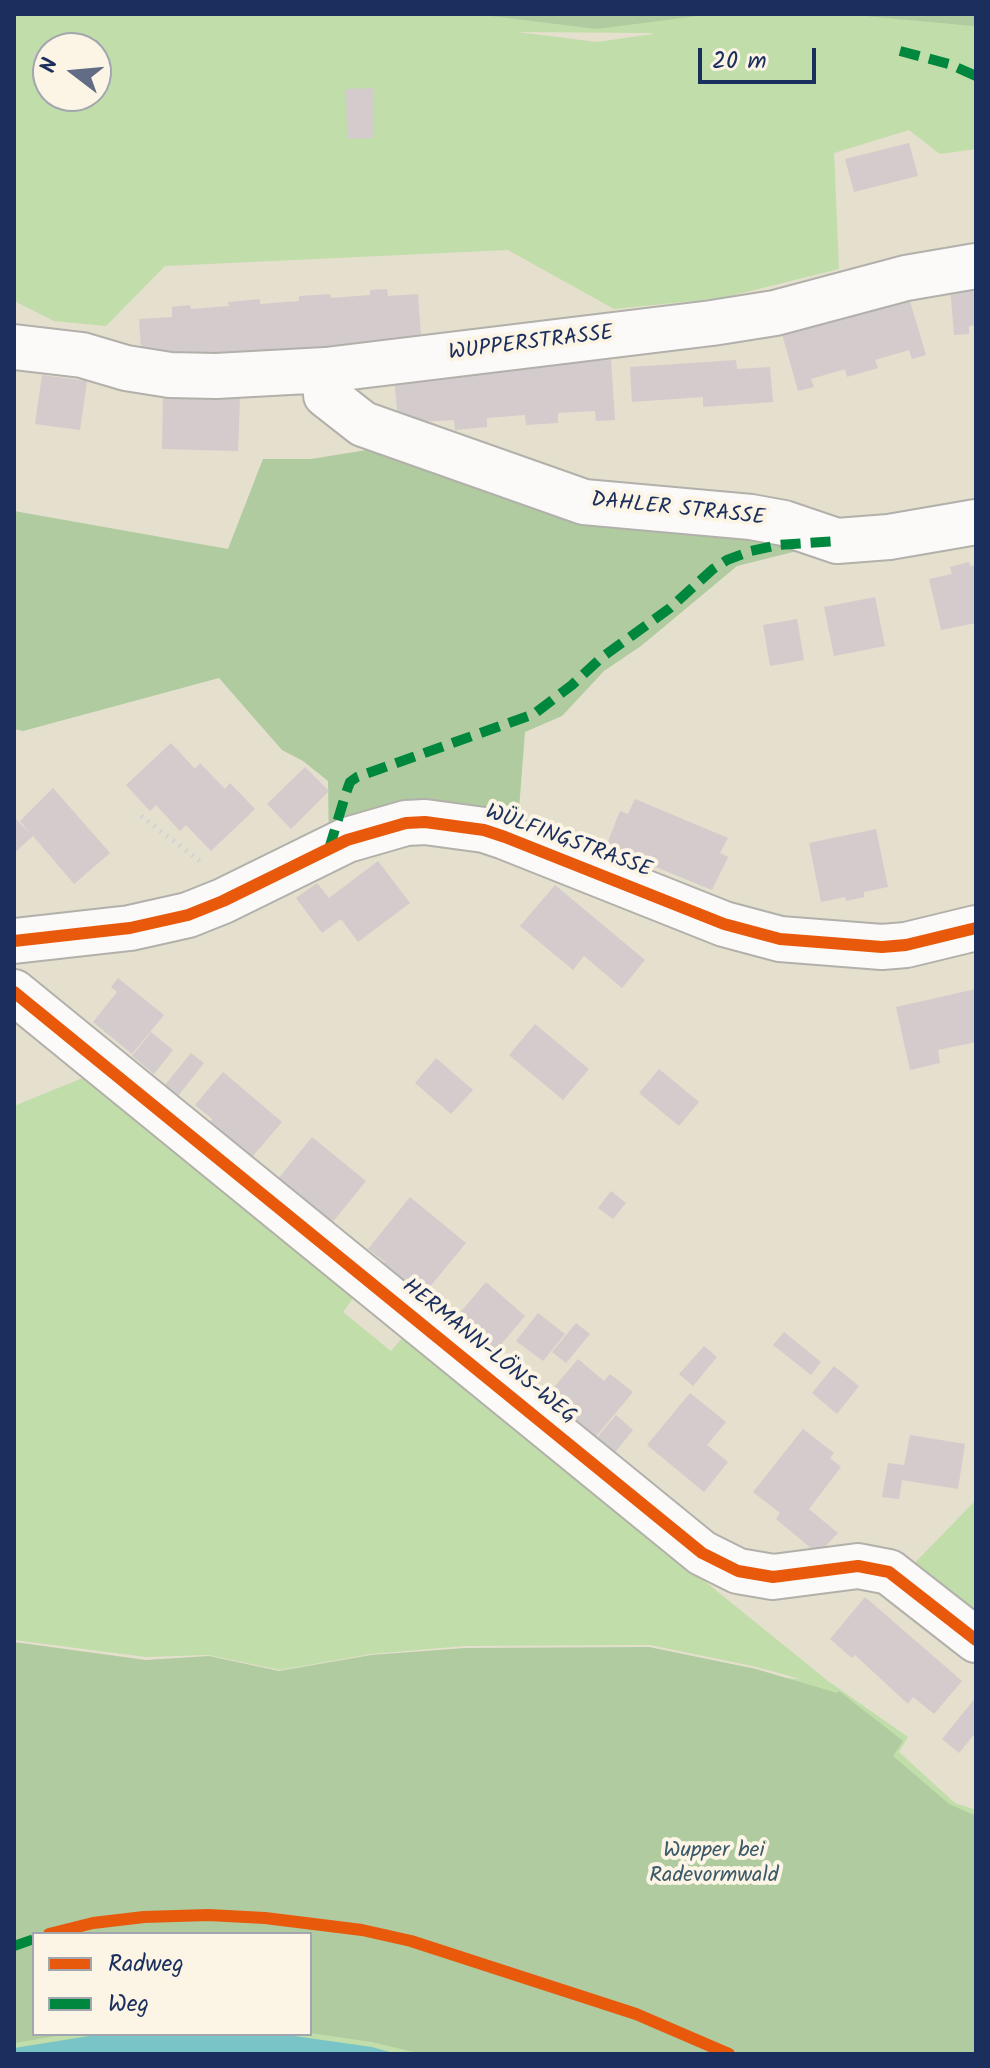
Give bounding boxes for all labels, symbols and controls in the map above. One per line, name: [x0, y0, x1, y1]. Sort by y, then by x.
north arrow: [32, 32, 112, 112]
scale bar: [702, 32, 820, 82]
text: 20 m: [712, 42, 767, 81]
text: N: [32, 54, 69, 77]
street label: WUPPERSTRASSE: [447, 322, 615, 368]
street label: DAHLER STRASSE: [590, 489, 766, 533]
street label: WÜLFINGSTRASSE: [481, 801, 655, 885]
street label: HERMANN-LÖNS-WEG: [395, 1275, 581, 1431]
park label: Wupper bei Radevormwald: [649, 1839, 779, 1890]
legend: [32, 1932, 312, 2036]
text: Radweg: [108, 1945, 184, 1984]
text: Weg: [108, 1985, 149, 2024]

